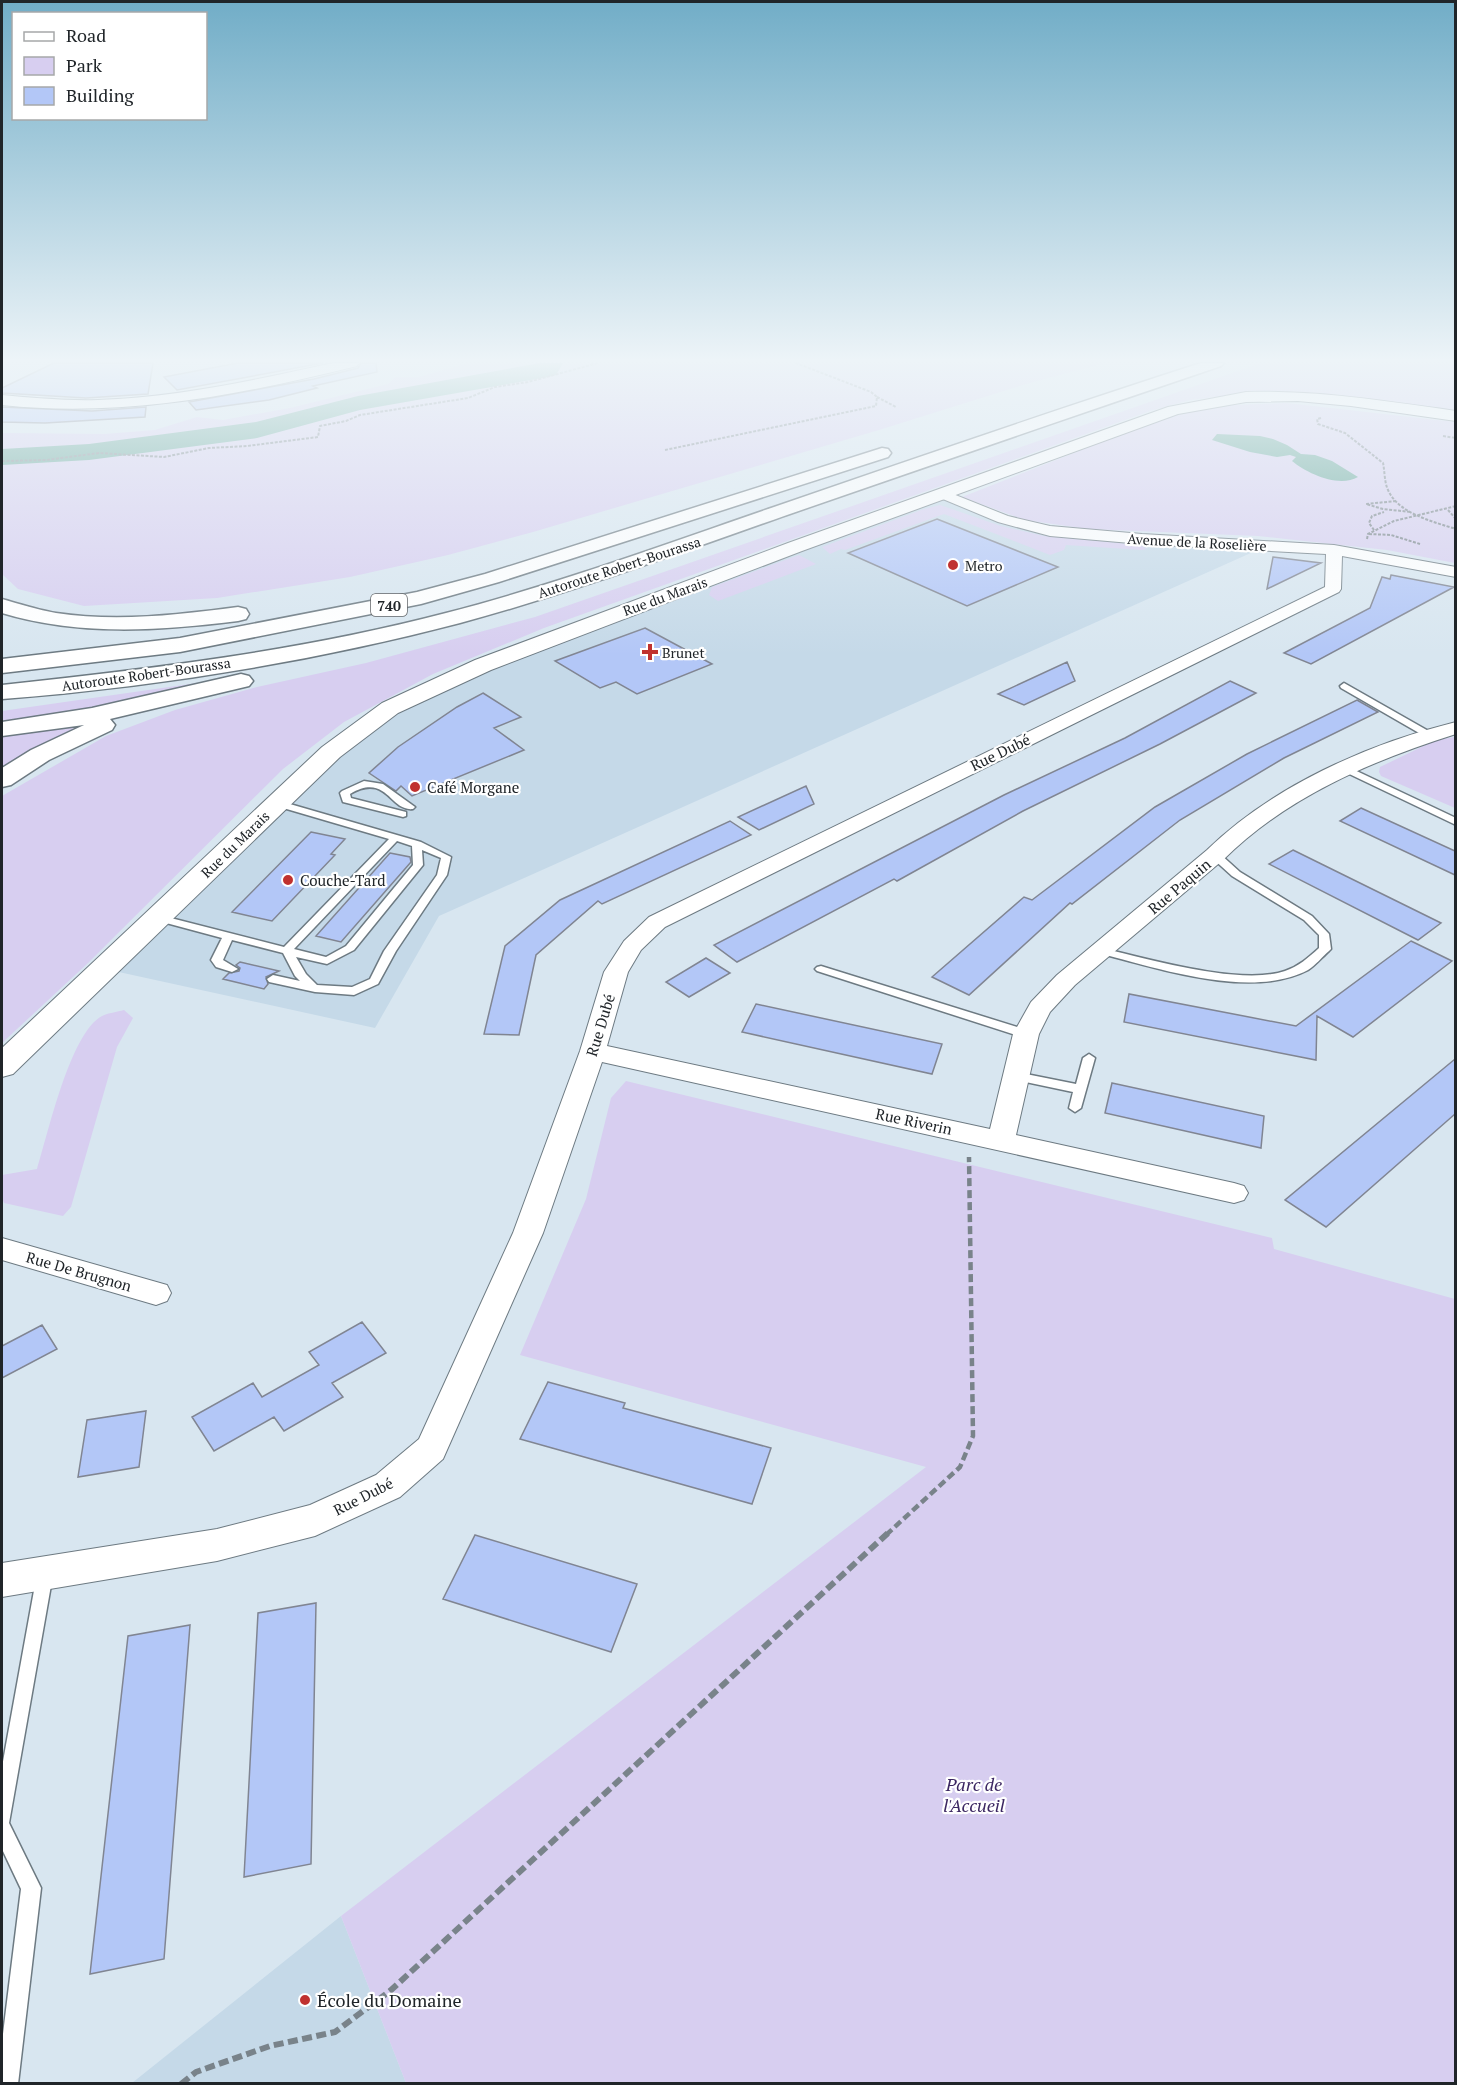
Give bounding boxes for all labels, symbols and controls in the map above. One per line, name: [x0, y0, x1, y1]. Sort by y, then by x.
legend: [12, 12, 207, 120]
text: Road: [66, 23, 106, 47]
text: Park: [66, 53, 103, 77]
text: Building: [66, 83, 134, 107]
street label: Avenue de la Roselière: [1127, 529, 1267, 555]
street label: Autoroute Robert-Bourassa: [535, 532, 703, 602]
place label: Metro: [965, 556, 1003, 575]
marker: Metro: [946, 558, 960, 572]
street label: Rue du Marais: [620, 572, 710, 620]
road number: 740: [371, 594, 407, 616]
place label: Brunet: [662, 643, 705, 662]
marker: Brunet: [643, 645, 657, 659]
street label: Autoroute Robert-Bourassa: [60, 653, 232, 695]
street label: Rue Dubé: [967, 729, 1033, 775]
place label: Café Morgane: [427, 777, 519, 797]
marker: Café Morgane: [408, 780, 422, 794]
street label: Rue du Marais: [197, 806, 273, 882]
street label: Rue Paquin: [1143, 854, 1215, 918]
place label: Couche-Tard: [300, 870, 385, 890]
marker: Couche-Tard: [281, 873, 295, 887]
street label: Rue Dubé: [581, 991, 619, 1059]
street label: Rue Riverin: [874, 1103, 954, 1139]
street label: Rue De Brugnon: [24, 1246, 134, 1296]
street label: Rue Dubé: [330, 1472, 396, 1520]
park label: Parc de l'Accueil: [943, 1772, 1005, 1817]
place label: École du Domaine: [317, 1988, 462, 2012]
marker: École du Domaine: [298, 1993, 312, 2007]

